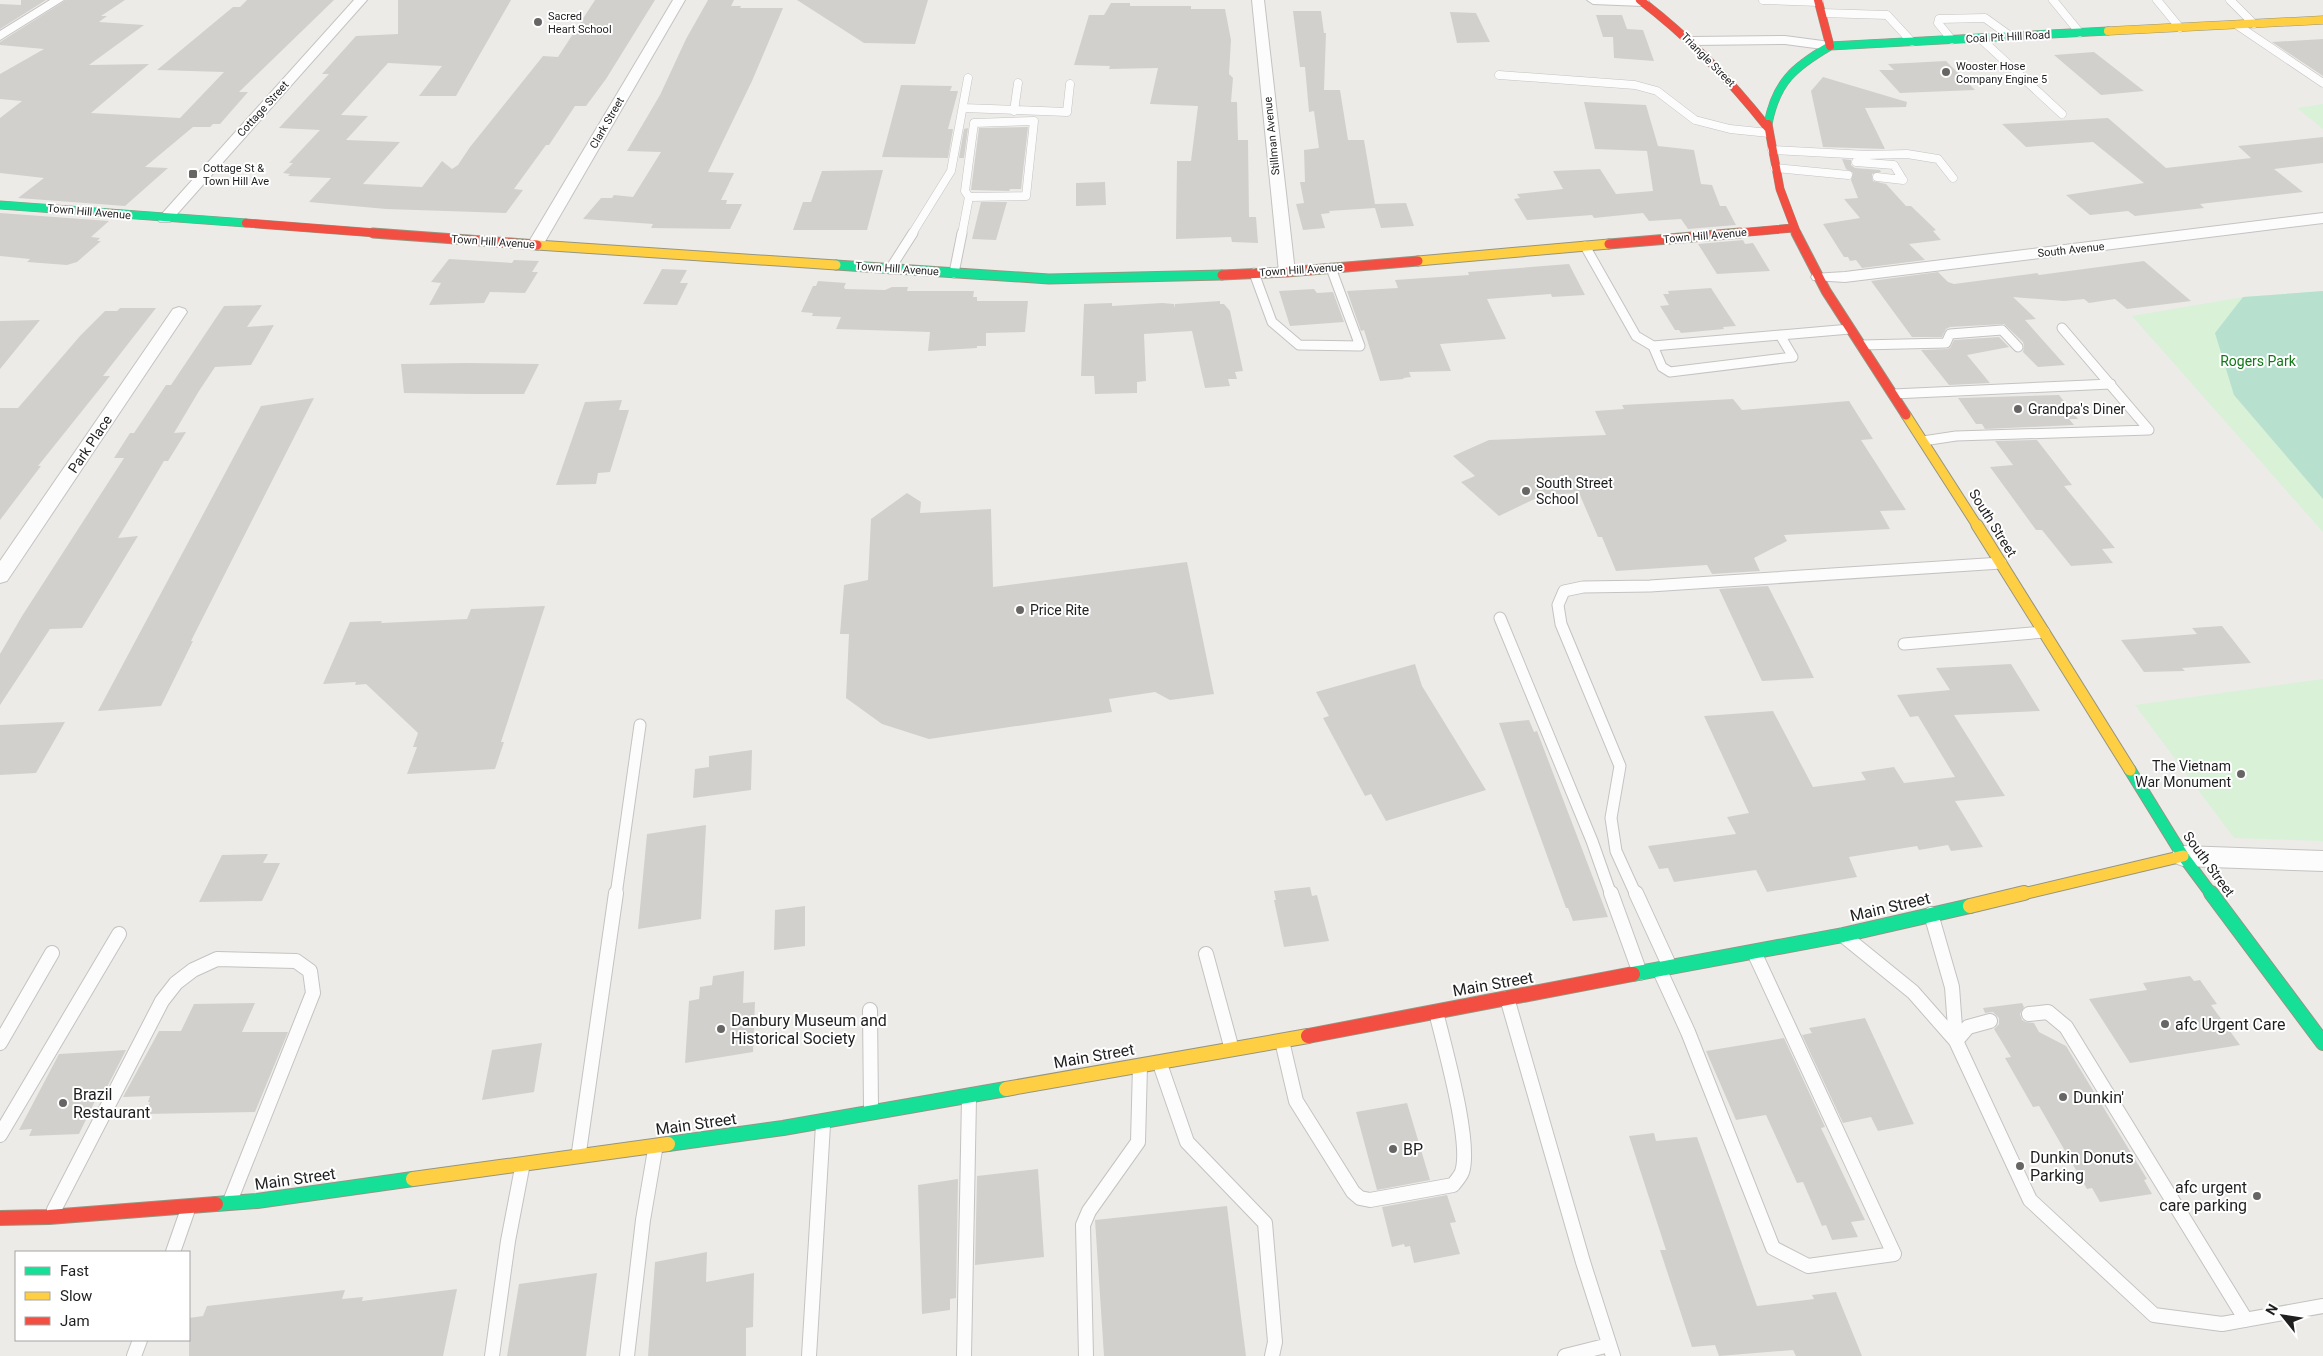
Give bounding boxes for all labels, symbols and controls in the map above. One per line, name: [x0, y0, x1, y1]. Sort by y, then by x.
place label: Sacred Heart School: [548, 10, 612, 36]
marker: Sacred Heart School: [532, 16, 544, 28]
street label: Coal Pit Hill Road: [1965, 28, 2051, 46]
street label: Triangle Street: [1678, 30, 1738, 90]
place label: Wooster Hose Company Engine 5: [1956, 60, 2047, 86]
marker: Wooster Hose Company Engine 5: [1940, 66, 1952, 78]
street label: Cottage Street: [235, 78, 292, 139]
street label: Clark Street: [587, 95, 627, 151]
street label: Stillman Avenue: [1261, 96, 1283, 176]
place label: Cottage St & Town Hill Ave: [203, 162, 269, 188]
marker: Cottage St & Town Hill Ave: [187, 168, 199, 180]
street label: Town Hill Avenue: [47, 202, 132, 222]
street label: Town Hill Avenue: [1663, 226, 1748, 246]
street label: Town Hill Avenue: [451, 233, 535, 251]
street label: South Avenue: [2037, 240, 2105, 260]
street label: Town Hill Avenue: [855, 260, 939, 278]
street label: Town Hill Avenue: [1259, 261, 1343, 279]
park label: Rogers Park: [2220, 353, 2297, 369]
place label: Grandpa's Diner: [2028, 401, 2126, 417]
marker: Grandpa's Diner: [2012, 403, 2024, 415]
street label: Park Place: [65, 412, 115, 476]
place label: South Street School: [1536, 475, 1613, 507]
marker: South Street School: [1520, 485, 1532, 497]
street label: South Street: [1966, 486, 2020, 560]
place label: Price Rite: [1030, 602, 1089, 618]
marker: Price Rite: [1014, 604, 1026, 616]
place label: The Vietnam War Monument: [2135, 758, 2231, 790]
marker: The Vietnam War Monument: [2235, 768, 2247, 780]
street label: South Street: [2180, 828, 2238, 900]
street label: Main Street: [1848, 889, 1932, 925]
street label: Main Street: [1451, 968, 1535, 1000]
place label: Danbury Museum and Historical Society: [731, 1011, 887, 1048]
place label: afc Urgent Care: [2175, 1015, 2285, 1034]
marker: afc Urgent Care: [2159, 1018, 2171, 1030]
marker: Danbury Museum and Historical Society: [715, 1023, 727, 1035]
street label: Main Street: [1052, 1040, 1136, 1072]
place label: Brazil Restaurant: [73, 1085, 150, 1122]
place label: Dunkin': [2073, 1088, 2124, 1107]
marker: Dunkin': [2057, 1091, 2069, 1103]
marker: Brazil Restaurant: [57, 1097, 69, 1109]
street label: Main Street: [654, 1109, 738, 1139]
place label: BP: [1403, 1140, 1423, 1159]
marker: BP: [1387, 1143, 1399, 1155]
place label: Dunkin Donuts Parking: [2030, 1148, 2134, 1185]
marker: Dunkin Donuts Parking: [2014, 1160, 2026, 1172]
street label: Main Street: [253, 1164, 337, 1194]
place label: afc urgent care parking: [2159, 1178, 2247, 1215]
marker: afc urgent care parking: [2251, 1190, 2263, 1202]
legend: [15, 1251, 190, 1341]
text: Fast: [60, 1262, 89, 1280]
text: Slow: [60, 1287, 92, 1305]
north arrow: [2258, 1291, 2308, 1341]
text: N: [2262, 1301, 2281, 1318]
text: Jam: [60, 1312, 90, 1330]

